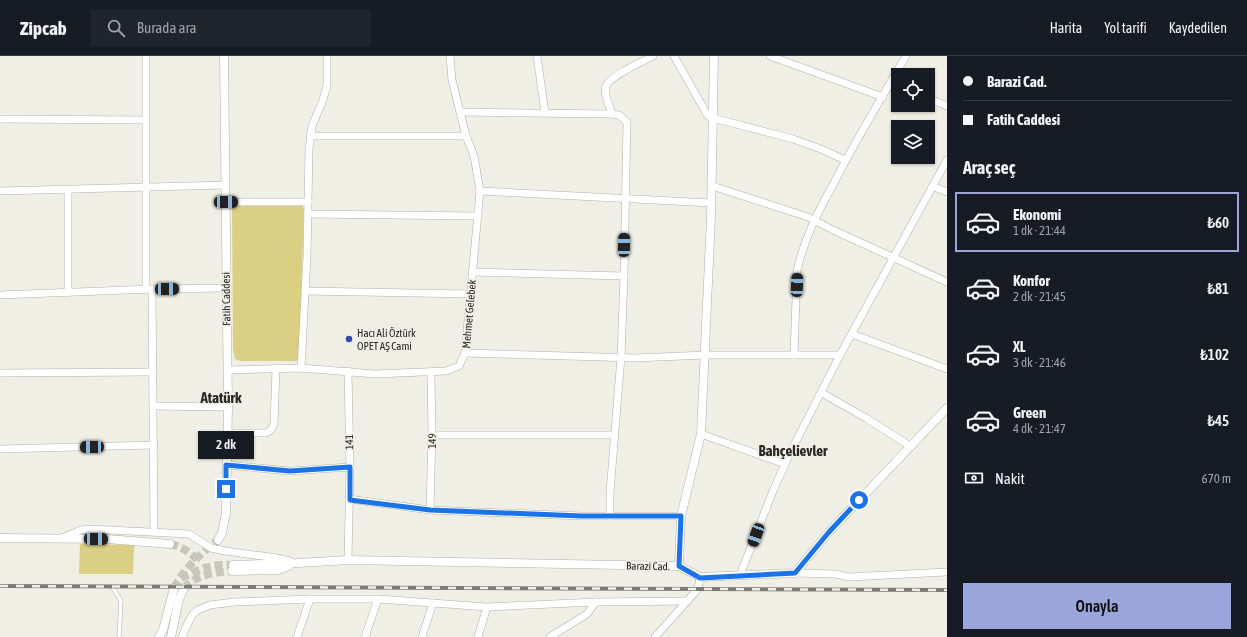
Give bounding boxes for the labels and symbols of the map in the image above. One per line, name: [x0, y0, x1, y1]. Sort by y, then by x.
car: [214, 196, 238, 208]
car: [618, 233, 630, 257]
street label: Fatih Caddesi: [220, 272, 232, 326]
car: [791, 273, 803, 297]
street label: Mehmet Gelebek: [460, 279, 478, 349]
car: [155, 283, 179, 295]
place label: Hacı Ali Öztürk OPET AŞ Cami: [357, 327, 416, 352]
marker: Hacı Ali Öztürk OPET AŞ Cami: [344, 334, 354, 344]
district label: Atatürk: [199, 389, 242, 406]
callout: 2 dk: [198, 431, 254, 459]
street label: 149: [426, 433, 438, 449]
street label: 141: [343, 434, 355, 450]
car: [80, 441, 104, 453]
district label: Bahçelievler: [758, 442, 828, 459]
route end: [217, 480, 235, 498]
route start: [850, 491, 868, 509]
car: [746, 522, 766, 548]
car: [84, 533, 108, 545]
street label: Barazi Cad.: [626, 560, 670, 572]

